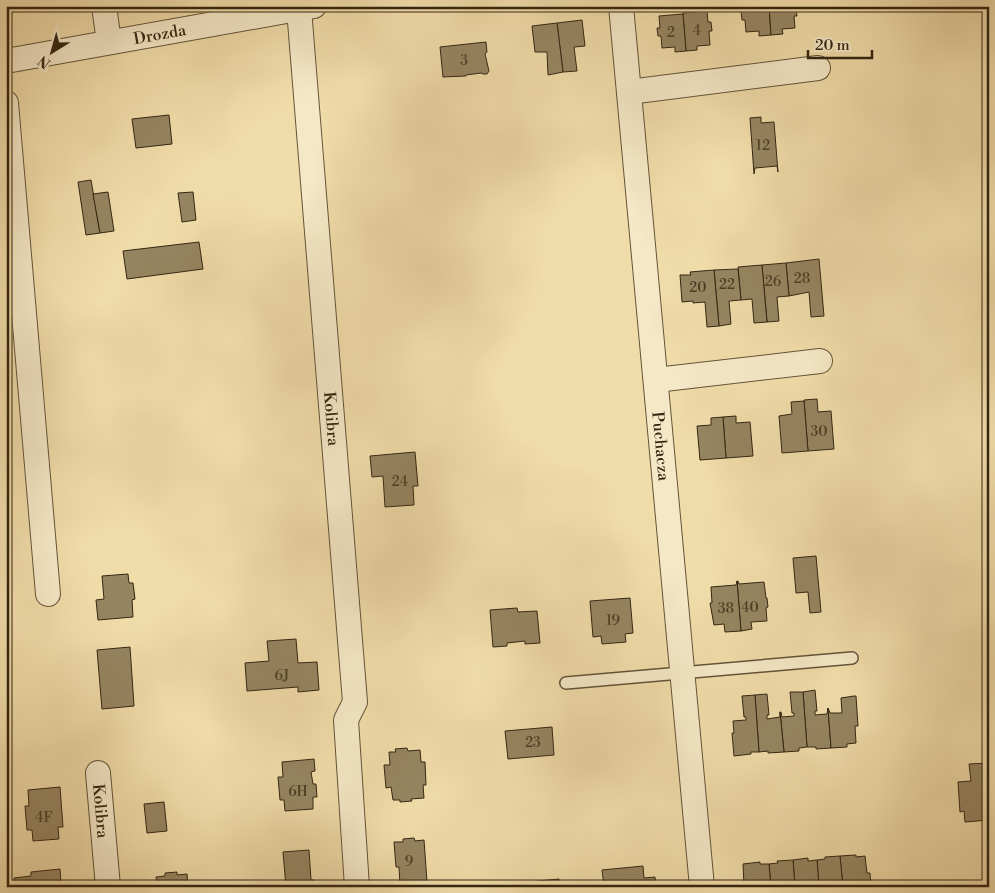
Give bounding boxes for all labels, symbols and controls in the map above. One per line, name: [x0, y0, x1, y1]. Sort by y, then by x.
street label: Drozda: [132, 20, 188, 49]
house number: 4: [693, 22, 701, 40]
house number: 2: [667, 24, 675, 42]
north arrow: [28, 28, 78, 78]
scale bar: [808, 28, 871, 60]
text: 20 m: [815, 36, 850, 55]
text: N: [35, 51, 55, 72]
house number: 3: [460, 52, 468, 70]
house number: 12: [756, 137, 770, 155]
house number: 28: [794, 270, 810, 288]
house number: 26: [765, 273, 782, 291]
house number: 22: [719, 276, 735, 294]
house number: 20: [689, 279, 707, 297]
street label: Kolibra: [319, 391, 343, 448]
street label: Puchacza: [647, 411, 674, 483]
house number: 30: [810, 423, 828, 441]
house number: 24: [392, 473, 408, 491]
house number: 40: [741, 599, 759, 617]
house number: 38: [718, 600, 734, 618]
house number: 19: [606, 612, 620, 630]
house number: 6J: [275, 667, 289, 685]
house number: 23: [525, 734, 541, 752]
street label: Kolibra: [88, 783, 113, 840]
house number: 6H: [288, 783, 309, 801]
house number: 4F: [35, 809, 53, 827]
house number: 9: [405, 853, 413, 871]

